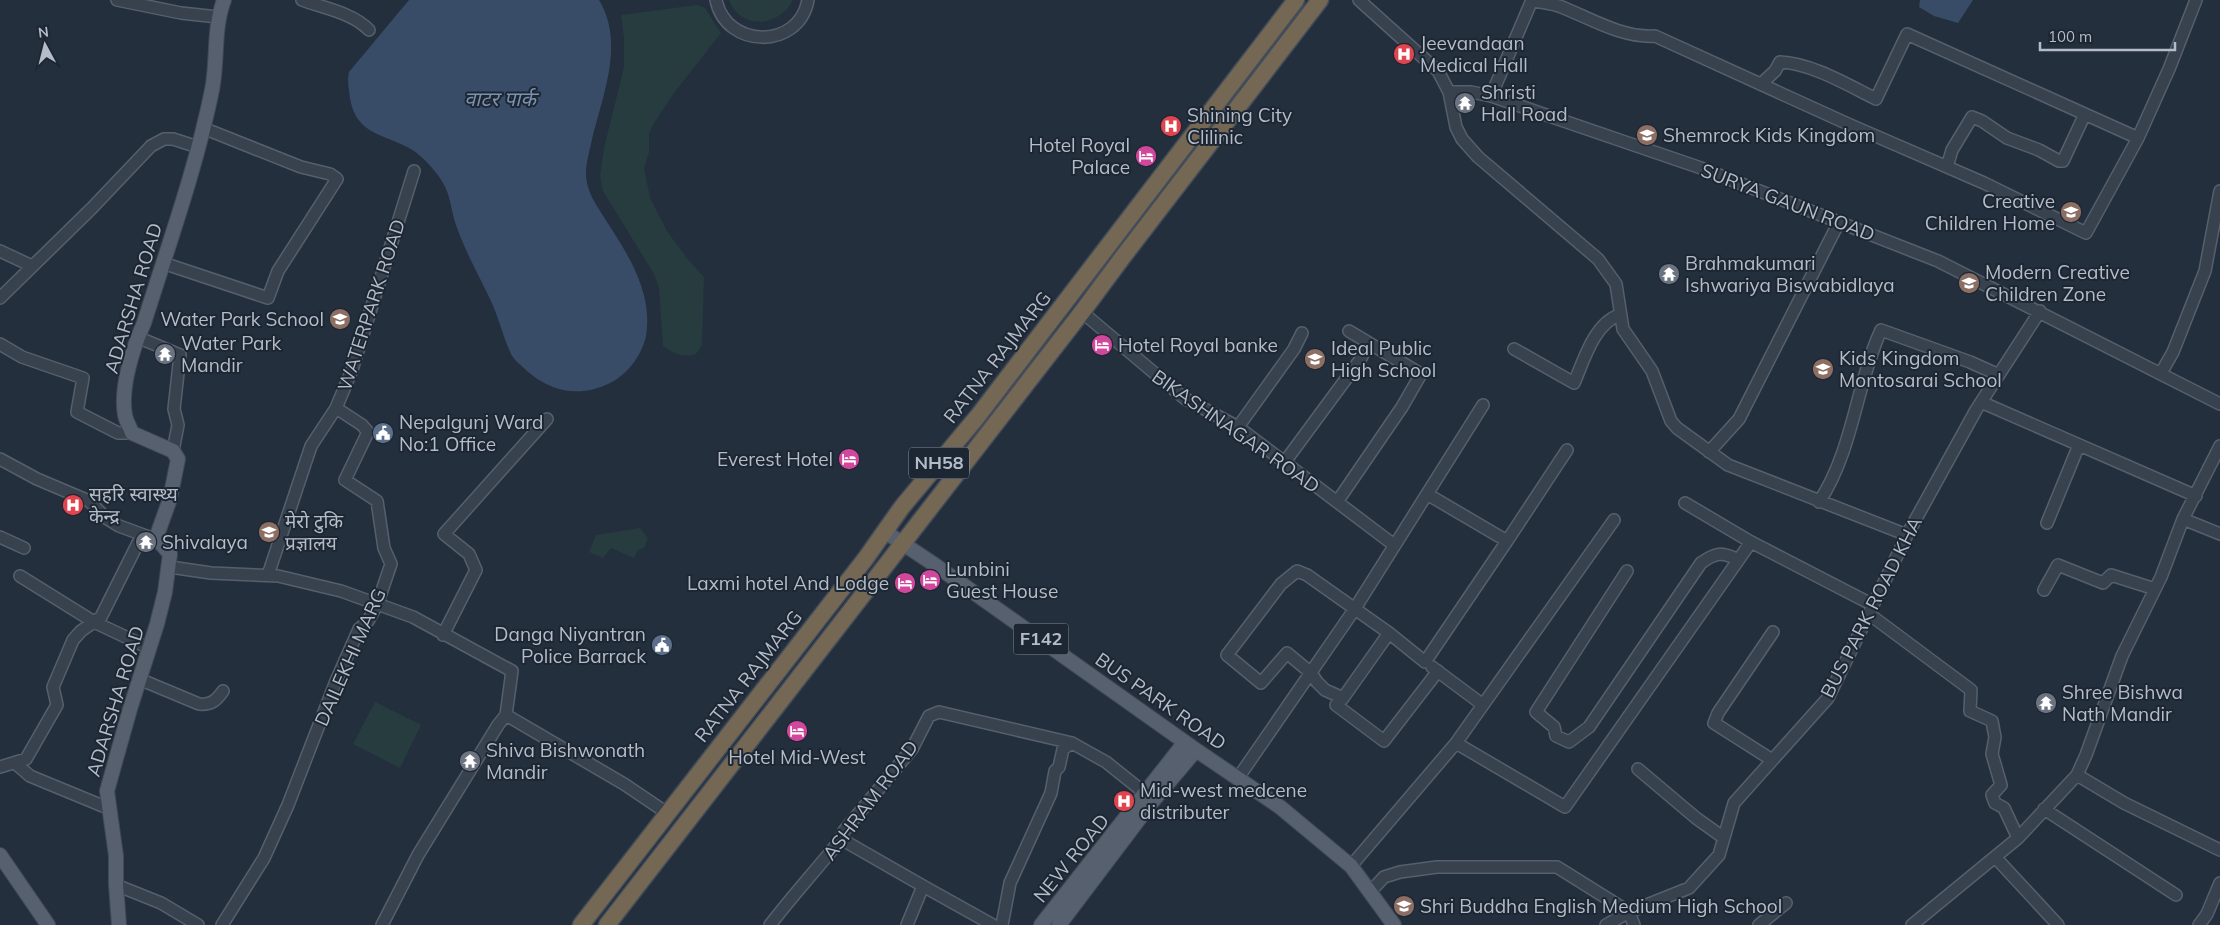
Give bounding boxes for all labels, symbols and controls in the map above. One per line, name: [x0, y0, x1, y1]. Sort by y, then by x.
north arrow: [20, 20, 70, 70]
scale bar: [2040, 20, 2175, 52]
text: N: [37, 23, 50, 42]
text: 100 m: [2048, 27, 2092, 46]
place label: Jeevandaan Medical Hall: [1420, 31, 1528, 77]
hospital icon: Jeevandaan Medical Hall: [1392, 42, 1416, 66]
place label: Shristi Hall Road: [1481, 80, 1568, 126]
water label: वाटर पार्क: [464, 86, 539, 111]
temple icon: Shristi Hall Road: [1453, 91, 1477, 115]
place label: Shining City Clilinic: [1187, 103, 1292, 149]
hospital icon: Shining City Clilinic: [1159, 114, 1183, 138]
school or university icon: Shemrock Kids Kingdom: [1635, 123, 1659, 147]
place label: Shemrock Kids Kingdom: [1663, 123, 1875, 147]
place label: Hotel Royal Palace: [1029, 133, 1130, 179]
hotel icon: Hotel Royal Palace: [1134, 144, 1158, 168]
street label: SURYA GAUN ROAD: [1698, 158, 1878, 246]
place label: Creative Children Home: [1925, 189, 2055, 235]
school or university icon: Creative Children Home: [2059, 200, 2083, 224]
street label: WATERPARK ROAD: [332, 216, 410, 394]
street label: ADARSHA ROAD: [99, 220, 167, 376]
place label: Brahmakumari Ishwariya Biswabidlaya: [1685, 251, 1895, 297]
place label: Modern Creative Children Zone: [1985, 260, 2130, 306]
temple icon: Brahmakumari Ishwariya Biswabidlaya: [1657, 262, 1681, 286]
school or university icon: Modern Creative Children Zone: [1957, 271, 1981, 295]
street label: RATNA RAJMARG: [938, 286, 1056, 428]
place label: Water Park School: [160, 307, 324, 331]
school or university icon: Water Park School: [328, 307, 352, 331]
place label: Water Park Mandir: [181, 331, 281, 377]
hotel icon: Hotel Royal banke: [1090, 333, 1114, 357]
place label: Hotel Royal banke: [1118, 333, 1278, 357]
place label: Ideal Public High School: [1331, 336, 1436, 382]
temple icon: Water Park Mandir: [153, 342, 177, 366]
place label: Kids Kingdom Montosarai School: [1839, 346, 2002, 392]
school or university icon: Ideal Public High School: [1303, 347, 1327, 371]
school or university icon: Kids Kingdom Montosarai School: [1811, 357, 1835, 381]
street label: BIKASHNAGAR ROAD: [1148, 364, 1324, 498]
place label: Nepalgunj Ward No:1 Office: [399, 410, 544, 456]
public building icon: Nepalgunj Ward No:1 Office: [371, 421, 395, 445]
place label: Everest Hotel: [717, 447, 833, 471]
hotel icon: Everest Hotel: [837, 447, 861, 471]
road number: NH58: [909, 448, 969, 478]
place label: सहरि स्वास्थ्य केन्द्र: [89, 482, 179, 528]
hospital icon: सहरि स्वास्थ्य केन्द्र: [61, 493, 85, 517]
place label: मेराे टुकि प्रज्ञालय: [285, 509, 344, 555]
street label: BUS PARK ROAD KHA: [1815, 512, 1927, 701]
school or university icon: मेराे टुकि प्रज्ञालय: [257, 520, 281, 544]
temple icon: Shivalaya: [134, 530, 158, 554]
place label: Shivalaya: [162, 530, 248, 554]
place label: Lunbini Guest House: [946, 557, 1058, 603]
hotel icon: Lunbini Guest House: [918, 568, 942, 592]
place label: Laxmi hotel And Lodge: [687, 571, 889, 595]
hotel icon: Laxmi hotel And Lodge: [893, 571, 917, 595]
street label: DAILEKHI MARG: [309, 584, 391, 730]
street label: RATNA RAJMARG: [689, 605, 807, 747]
place label: Danga Niyantran Police Barrack: [494, 622, 646, 668]
street label: ADARSHA ROAD: [81, 623, 149, 779]
road number: F142: [1014, 624, 1068, 654]
public building icon: Danga Niyantran Police Barrack: [650, 633, 674, 657]
street label: BUS PARK ROAD: [1091, 647, 1231, 755]
place label: Shree Bishwa Nath Mandir: [2062, 680, 2183, 726]
temple icon: Shree Bishwa Nath Mandir: [2034, 691, 2058, 715]
hotel icon: Hotel Mid-West: [785, 719, 809, 743]
street label: ASHRAM ROAD: [817, 735, 923, 865]
place label: Shiva Bishwonath Mandir: [486, 738, 645, 784]
place label: Hotel Mid-West: [728, 745, 866, 769]
temple icon: Shiva Bishwonath Mandir: [458, 749, 482, 773]
place label: Mid-west medcene distributer: [1140, 778, 1307, 824]
hospital icon: Mid-west medcene distributer: [1112, 789, 1136, 813]
street label: NEW ROAD: [1028, 809, 1114, 907]
school or university icon: Shri Buddha English Medium High School: [1392, 894, 1416, 918]
place label: Shri Buddha English Medium High School: [1420, 894, 1782, 918]

